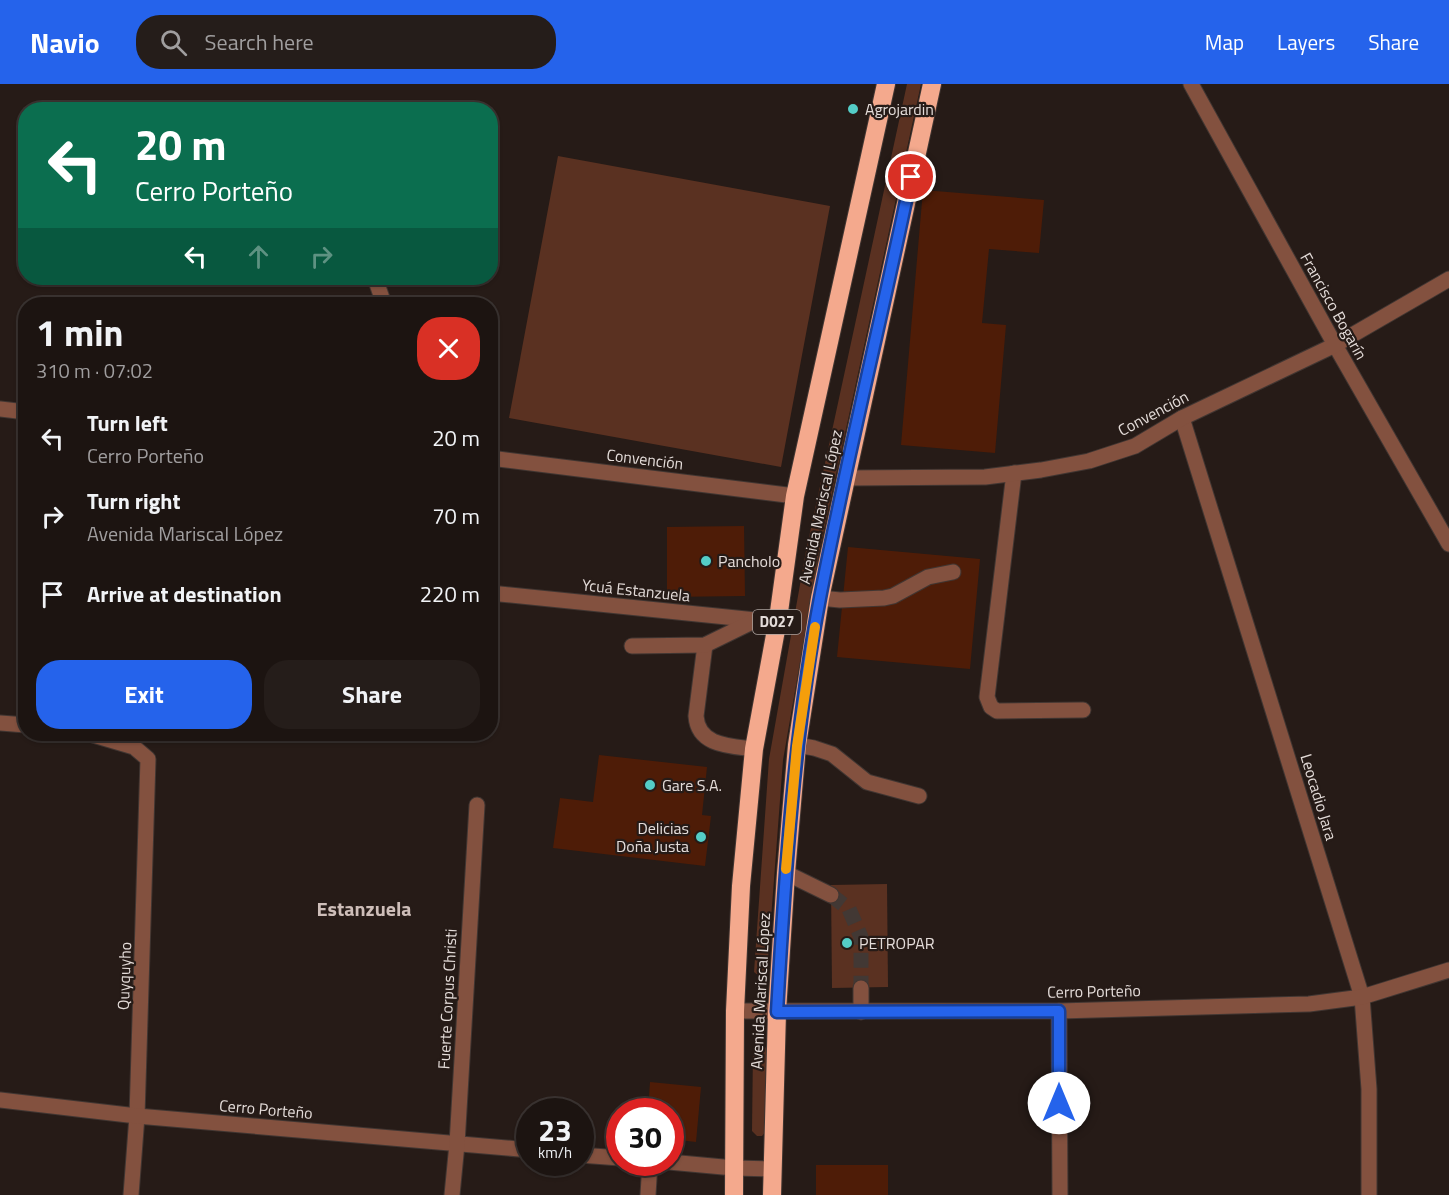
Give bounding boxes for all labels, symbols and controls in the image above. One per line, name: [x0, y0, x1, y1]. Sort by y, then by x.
search box: [136, 15, 556, 69]
text: Navio: [30, 21, 100, 64]
text: Search here: [205, 25, 314, 59]
icon: search: [157, 26, 190, 59]
text: Map: [1205, 26, 1244, 58]
text: Layers: [1277, 26, 1335, 58]
text: Share: [1368, 26, 1419, 58]
place label: Agrojardin: [865, 97, 934, 121]
marker: Agrojardin: [846, 102, 860, 116]
text: 20 m: [135, 112, 227, 176]
icon: left: [36, 126, 114, 204]
pin: [885, 151, 936, 202]
icon: arrive: [894, 160, 927, 193]
text: Cerro Porteño: [135, 170, 293, 211]
icon: left: [179, 240, 212, 273]
icon: ahead: [242, 240, 275, 273]
icon: right: [305, 240, 338, 273]
street label: Francisco Bogarín: [1295, 248, 1373, 364]
text: 1 min: [36, 305, 123, 360]
button: close: [417, 317, 480, 380]
text: 310 m · 07:02: [36, 355, 153, 386]
street label: Convención: [1113, 384, 1193, 442]
text: Turn left: [87, 406, 168, 440]
text: 20 m: [432, 421, 480, 455]
icon: left: [36, 422, 69, 455]
street label: Avenida Mariscal López: [792, 428, 848, 586]
text: Cerro Porteño: [87, 440, 204, 471]
street label: Convención: [605, 442, 685, 476]
text: Turn right: [87, 484, 181, 518]
text: 70 m: [432, 499, 480, 533]
icon: right: [36, 500, 69, 533]
text: Avenida Mariscal López: [87, 518, 283, 549]
place label: Pancholo: [718, 549, 780, 573]
marker: Pancholo: [699, 554, 713, 568]
street label: Ycuá Estanzuela: [581, 572, 691, 608]
text: Arrive at destination: [87, 577, 282, 611]
text: 220 m: [420, 577, 480, 611]
icon: arrive: [36, 578, 69, 611]
road number: D027: [753, 610, 801, 634]
button: Exit: [36, 660, 252, 729]
button: Share: [264, 660, 480, 729]
street label: Leocadio Jara: [1294, 751, 1344, 843]
place label: Gare S.A.: [662, 773, 722, 797]
marker: Gare S.A.: [643, 778, 657, 792]
place label: Delicias Doña Justa: [616, 816, 689, 858]
marker: Delicias Doña Justa: [694, 830, 708, 844]
district label: Estanzuela: [316, 893, 412, 924]
street label: Avenida Mariscal López: [744, 912, 776, 1070]
street label: Fuerte Corpus Christi: [431, 928, 463, 1070]
place label: PETROPAR: [859, 931, 935, 955]
marker: PETROPAR: [840, 936, 854, 950]
street label: Quyquyho: [111, 941, 137, 1011]
street label: Cerro Porteño: [1047, 978, 1141, 1004]
position arrow: [1027, 1071, 1091, 1135]
street label: Cerro Porteño: [218, 1093, 314, 1125]
speed limit sign: 30: [606, 1098, 684, 1176]
text: 23: [538, 1107, 572, 1153]
text: km/h: [538, 1141, 572, 1164]

